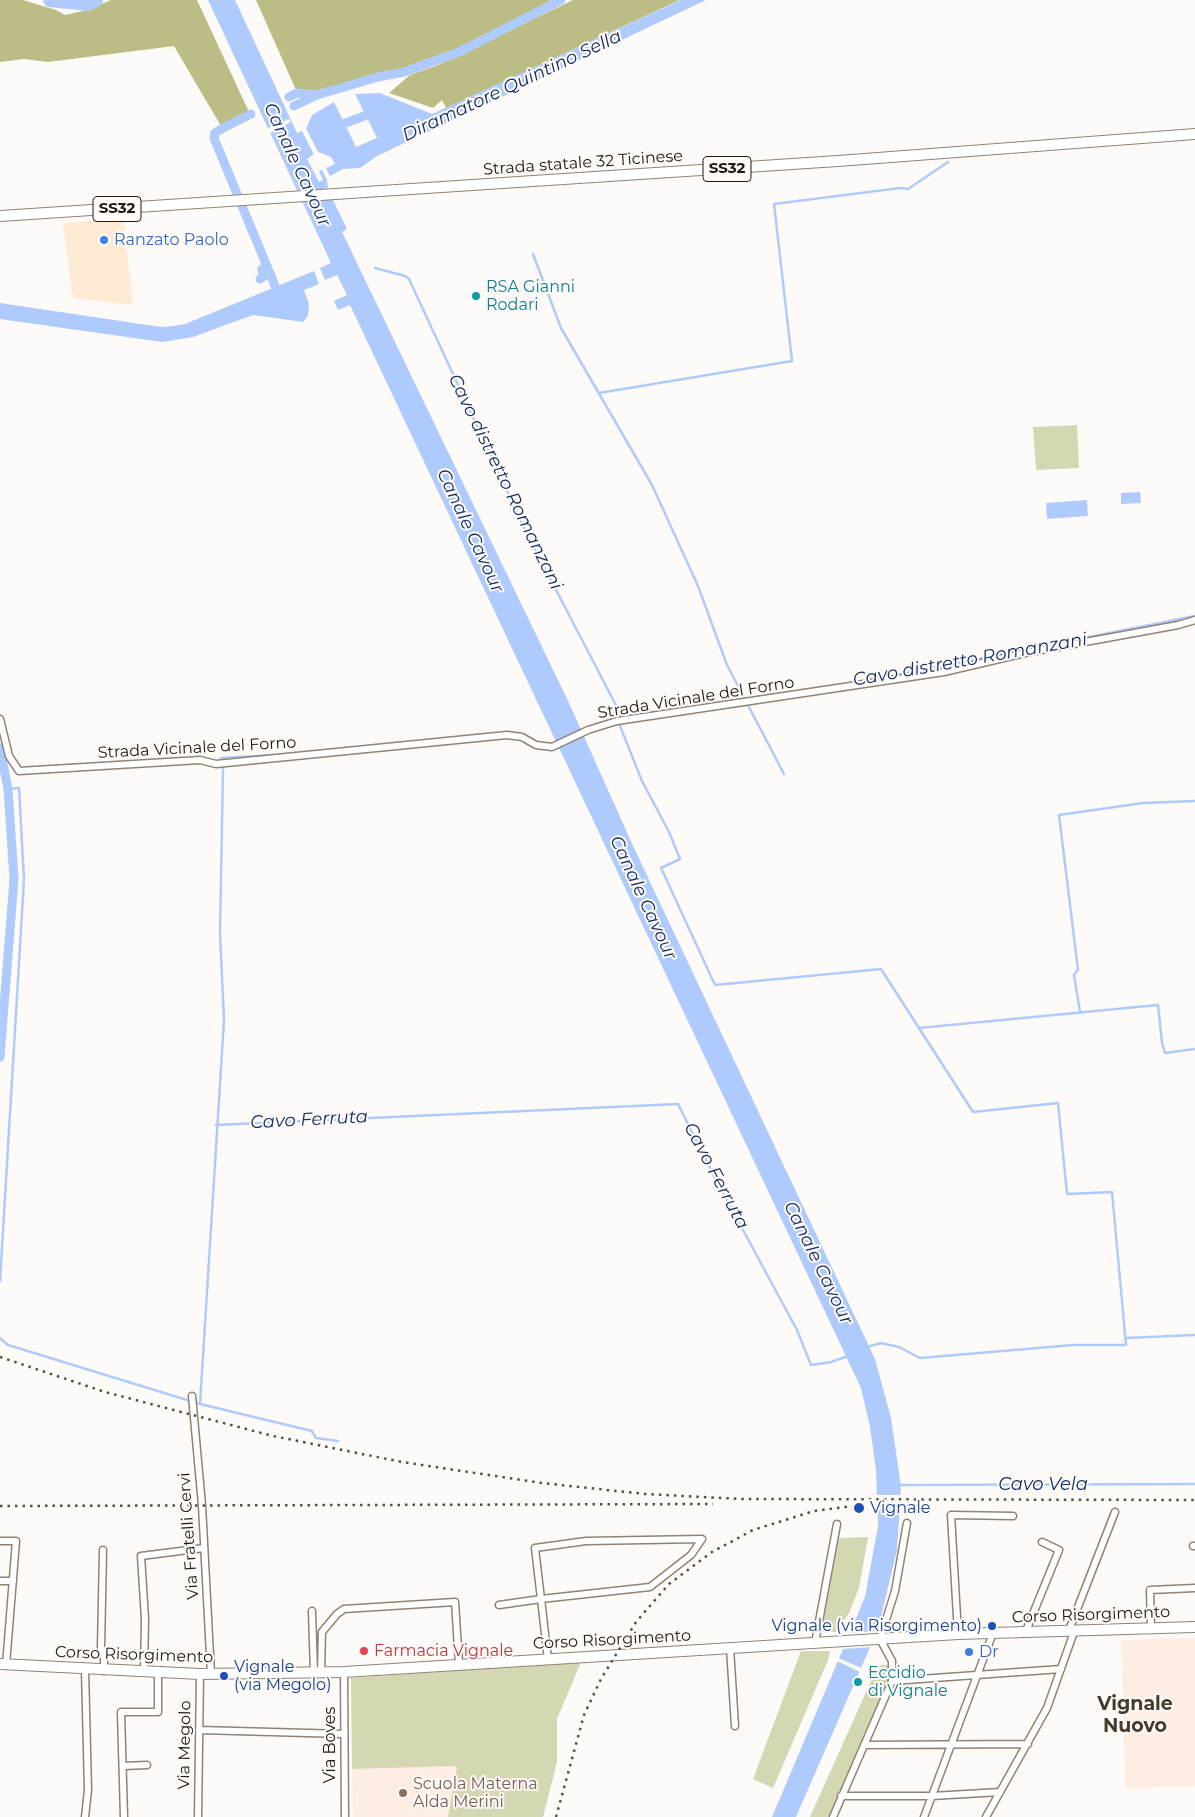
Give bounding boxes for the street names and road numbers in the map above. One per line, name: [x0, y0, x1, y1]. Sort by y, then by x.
street label: Strada statale 32 Ticinese: [483, 146, 683, 180]
road number: SS32: [703, 156, 751, 182]
road number: SS32: [93, 196, 141, 222]
street label: Strada Vicinale del Forno: [596, 673, 796, 723]
street label: Strada Vicinale del Forno: [97, 733, 297, 763]
street label: Via Fratelli Cervi: [175, 1472, 203, 1600]
street label: Corso Risorgimento: [1012, 1603, 1170, 1627]
street label: Corso Risorgimento: [532, 1626, 692, 1654]
street label: Corso Risorgimento: [55, 1643, 213, 1667]
street label: Via Megolo: [175, 1700, 195, 1790]
street label: Via Boves: [320, 1707, 340, 1783]

